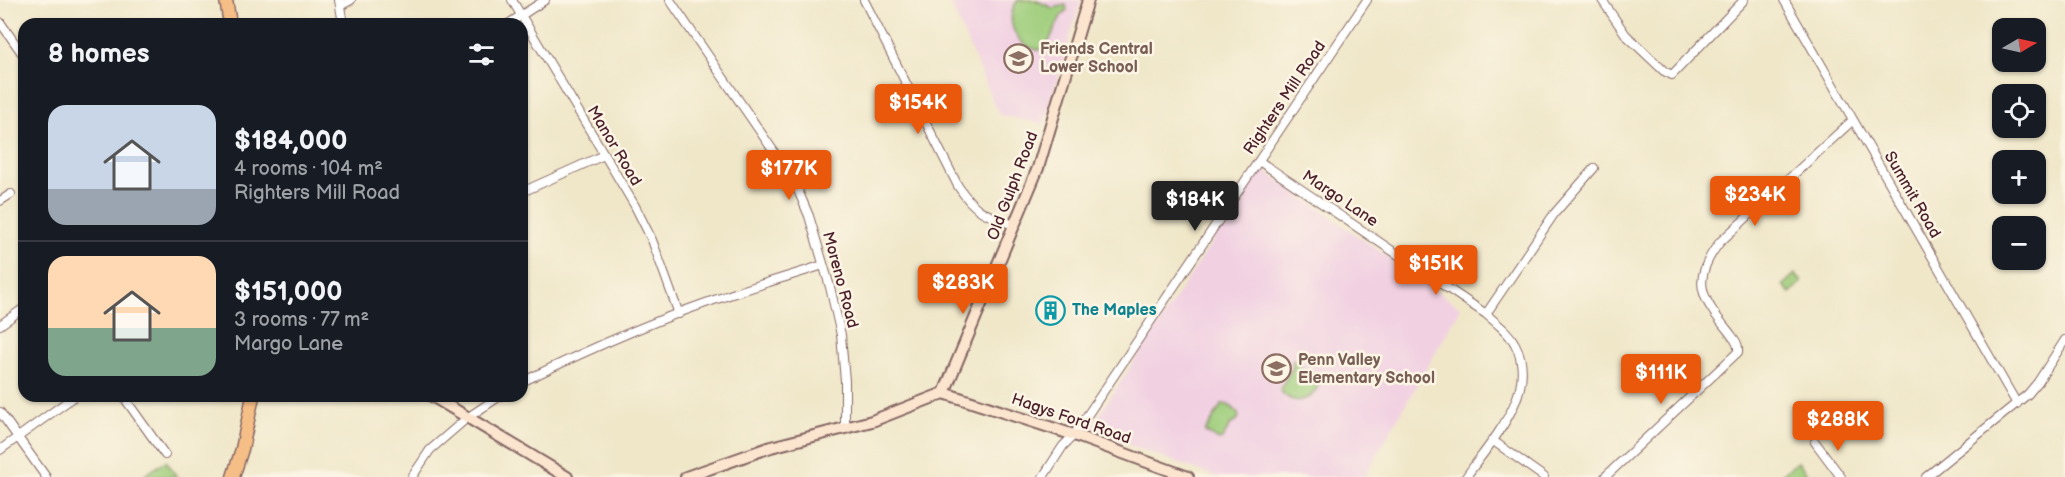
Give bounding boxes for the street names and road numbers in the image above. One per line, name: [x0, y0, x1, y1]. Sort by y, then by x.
street label: Righters Mill Road: [1240, 38, 1330, 158]
street label: Manor Road: [583, 103, 645, 189]
street label: Old Gulph Road: [984, 129, 1042, 243]
street label: Summit Road: [1880, 148, 1944, 242]
street label: Margo Lane: [1299, 167, 1382, 232]
street label: Moreno Road: [818, 230, 862, 330]
street label: Hagys Ford Road: [1009, 390, 1133, 448]

